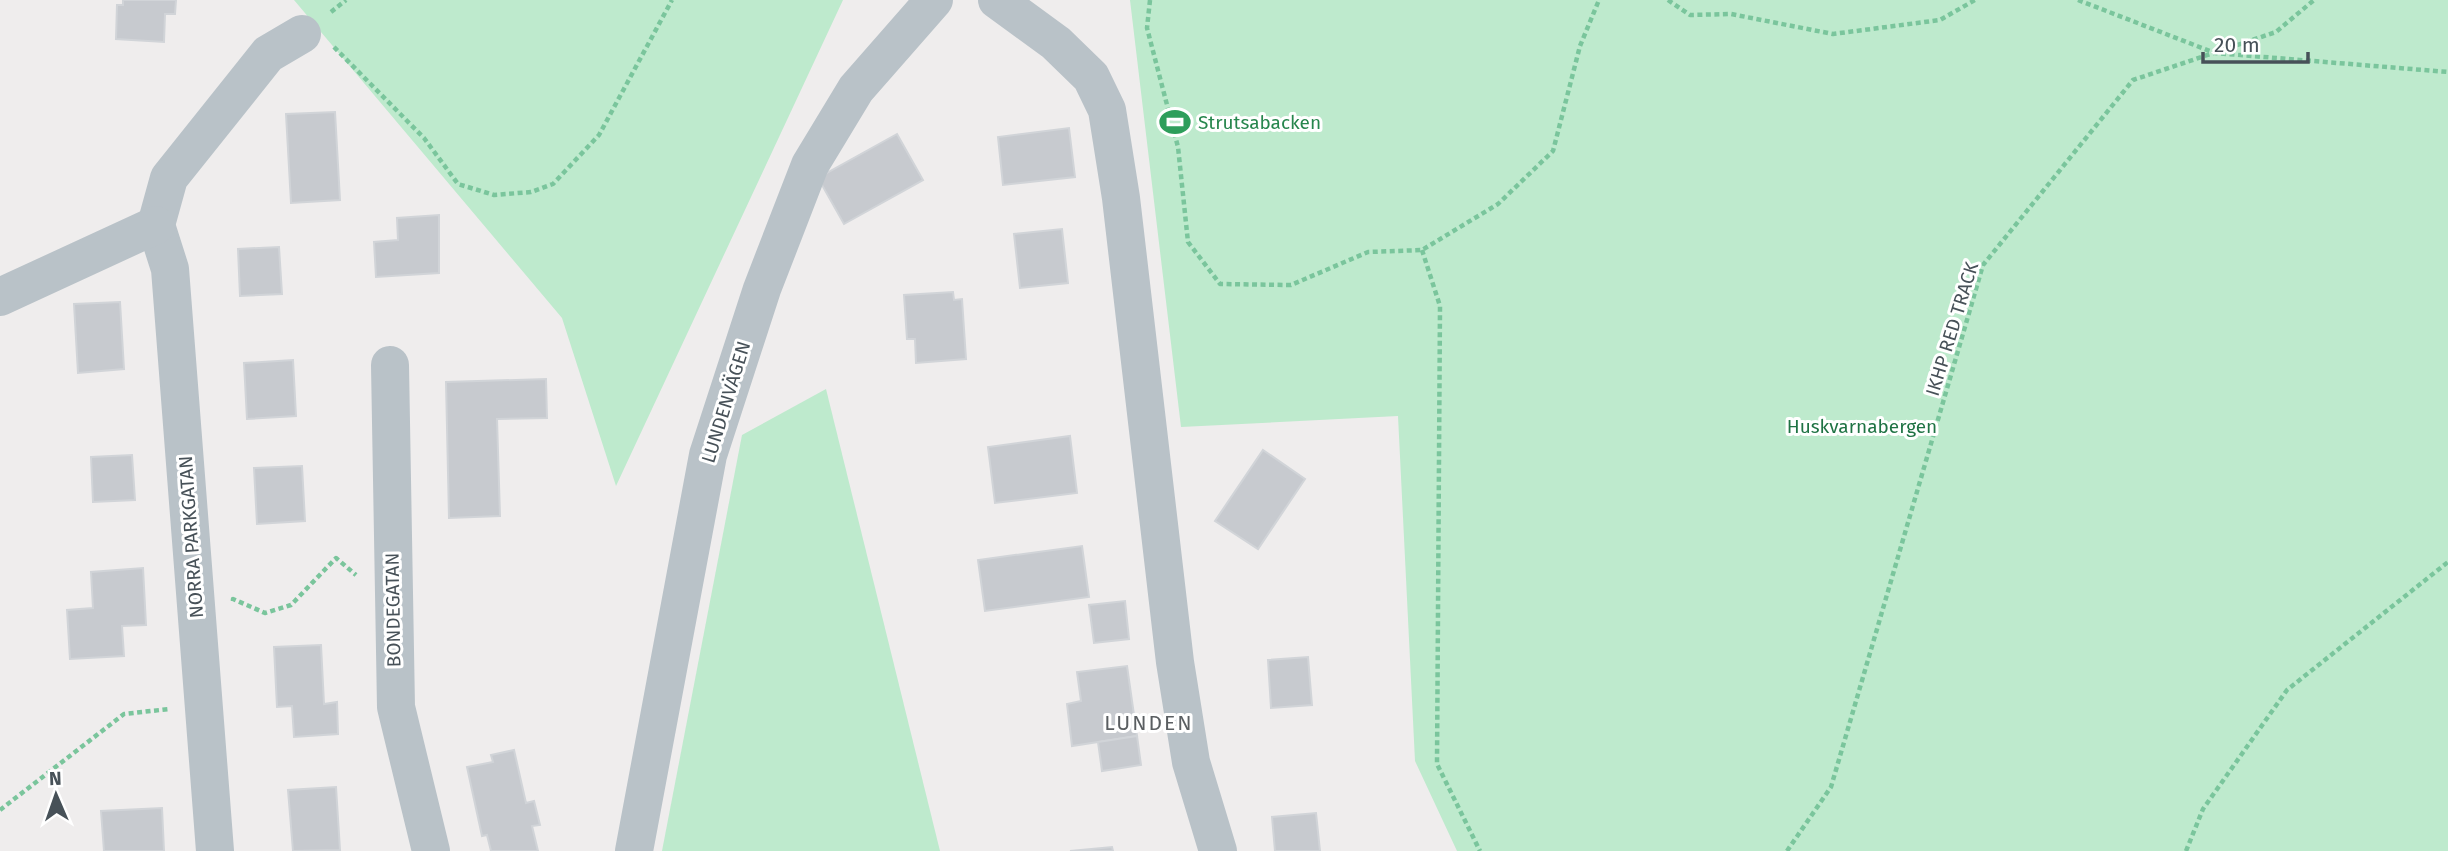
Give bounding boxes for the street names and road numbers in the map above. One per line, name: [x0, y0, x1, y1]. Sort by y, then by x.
street label: IKHP RED TRACK: [1921, 259, 1983, 399]
street label: LUNDENVÄGEN: [697, 338, 755, 466]
street label: NORRA PARKGATAN: [174, 455, 208, 619]
street label: BONDEGATAN: [381, 553, 405, 667]

